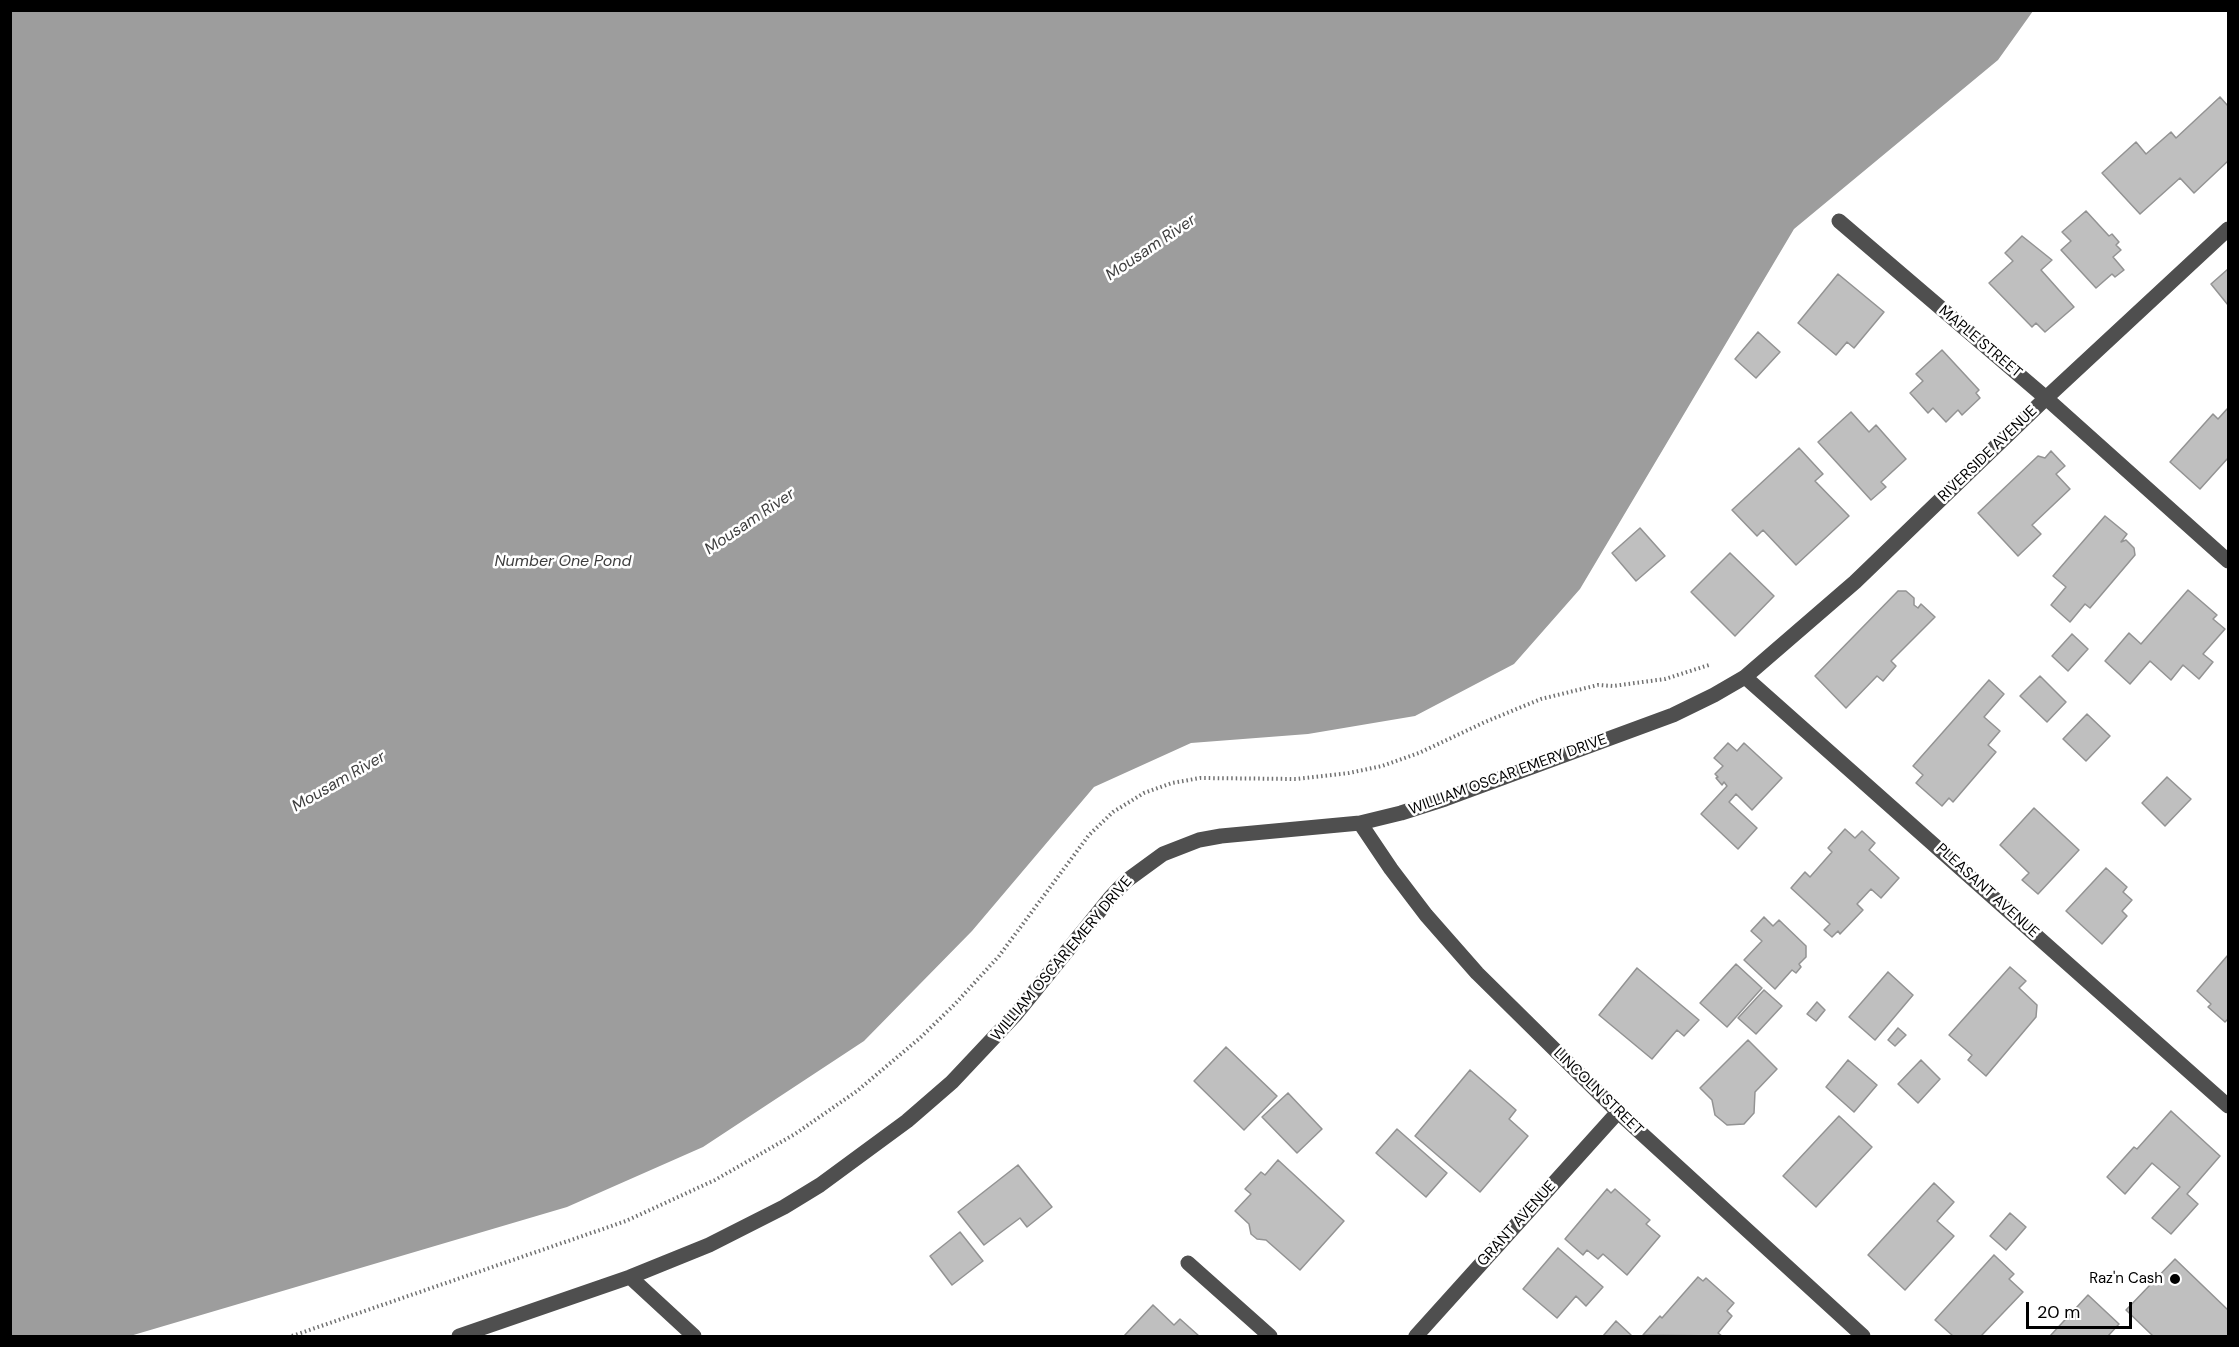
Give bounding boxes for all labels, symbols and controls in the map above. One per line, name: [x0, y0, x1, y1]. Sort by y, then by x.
water label: Mousam River: [1102, 211, 1200, 285]
street label: MAPLE STREET: [1935, 302, 2025, 382]
street label: RIVERSIDE AVENUE: [1935, 402, 2041, 506]
water label: Mousam River: [701, 485, 799, 559]
water label: Number One Pond: [495, 552, 631, 572]
street label: WILLIAM OSCAR EMERY DRIVE: [1406, 731, 1610, 819]
water label: Mousam River: [289, 748, 389, 816]
street label: PLEASANT AVENUE: [1932, 840, 2042, 942]
street label: WILLIAM OSCAR EMERY DRIVE: [988, 873, 1136, 1045]
street label: LINCOLN STREET: [1549, 1045, 1647, 1139]
street label: GRANT AVENUE: [1474, 1178, 1560, 1270]
place label: Raz'n Cash: [2089, 1270, 2163, 1288]
marker: Raz'n Cash: [2168, 1272, 2182, 1286]
scale bar: [2029, 1290, 2136, 1328]
text: 20 m: [2037, 1300, 2080, 1324]

